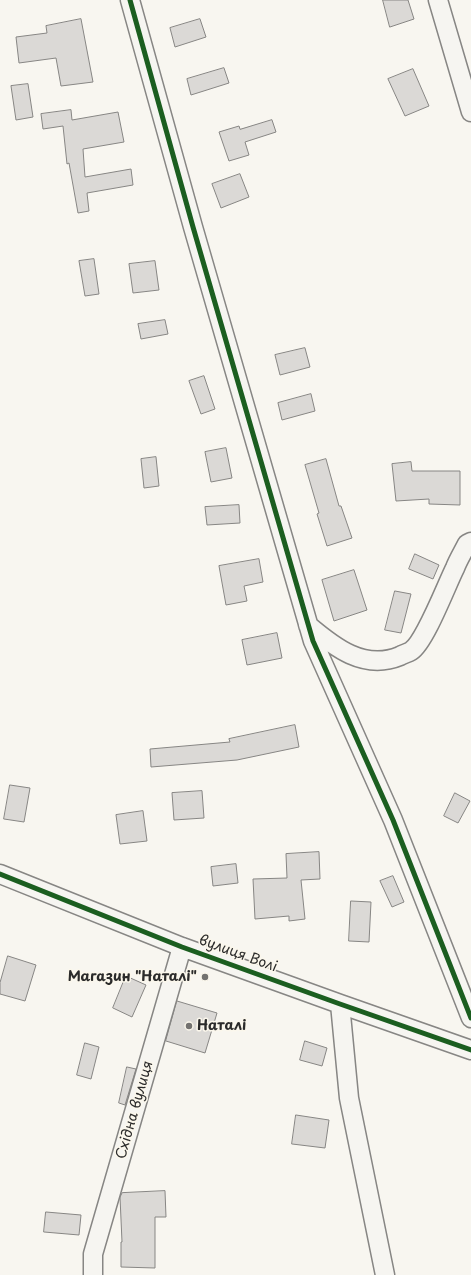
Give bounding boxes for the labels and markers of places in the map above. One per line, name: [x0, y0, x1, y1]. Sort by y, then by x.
place label: Магазин "Наталі": [68, 969, 197, 985]
marker: Магазин "Наталі": [200, 972, 210, 982]
place label: Наталі: [197, 1018, 246, 1034]
marker: Наталі: [184, 1021, 194, 1031]

